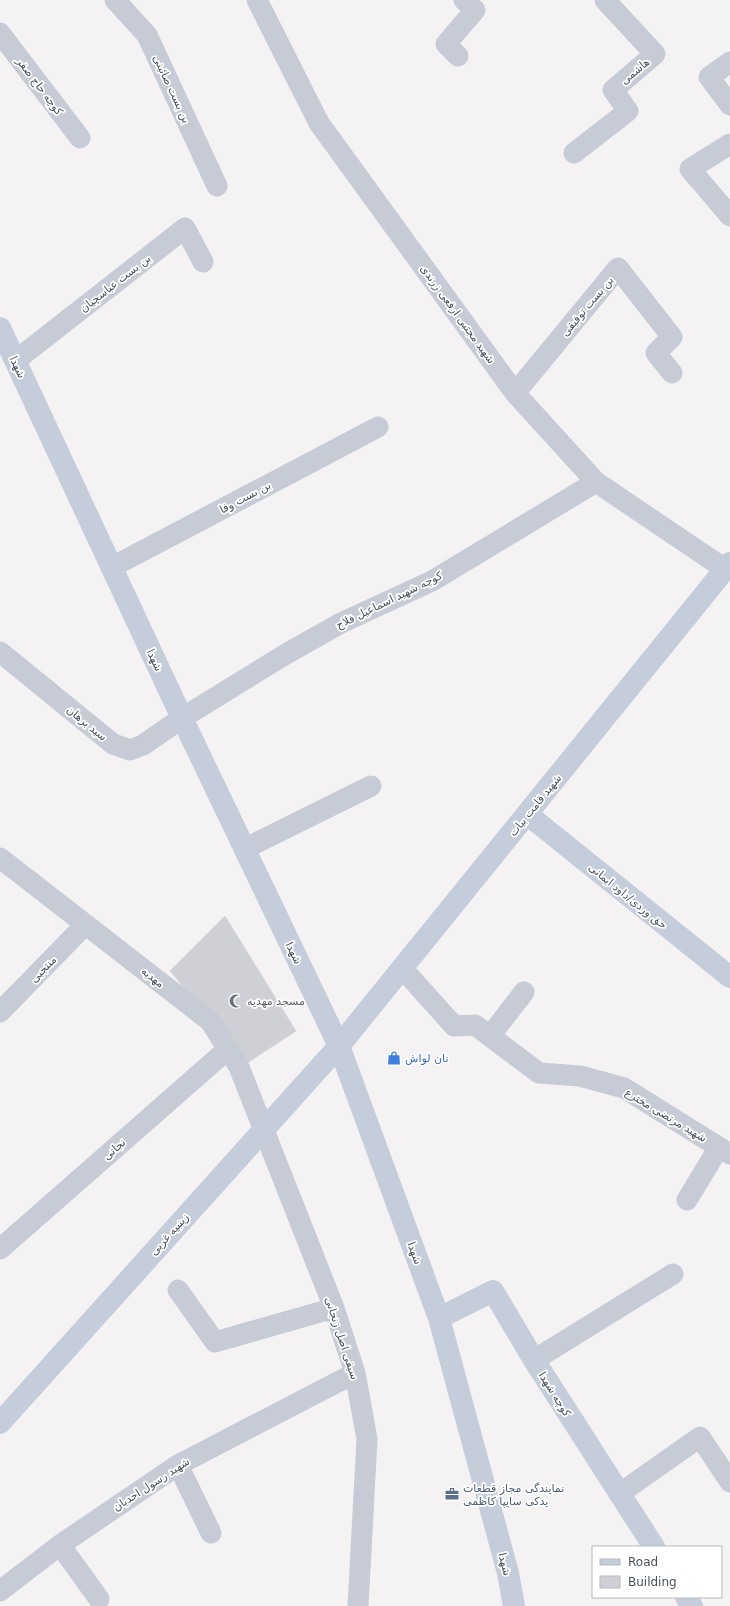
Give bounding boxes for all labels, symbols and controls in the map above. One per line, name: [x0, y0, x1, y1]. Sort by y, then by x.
street label: بن بست صائینی: [150, 53, 193, 125]
street label: کوچه حاج صفر: [13, 54, 66, 118]
street label: هاشمی: [618, 55, 653, 87]
street label: بن بست عباسچیان: [77, 252, 153, 315]
street label: شهید مجتبی ارفعی زرندی: [417, 262, 498, 366]
street label: بن بست توفیقی: [559, 274, 616, 339]
street label: شهدا: [7, 354, 28, 380]
street label: بن بست وفا: [217, 479, 273, 516]
street label: کوچه شهید اسماعیل فلاح: [334, 569, 445, 632]
street label: شهدا: [144, 647, 165, 673]
street label: سید برهان: [64, 703, 109, 744]
street label: شهید قامت بیات: [506, 772, 564, 839]
street label: حق وردی/داود ایمانی: [585, 861, 669, 933]
street label: شهدا: [283, 940, 304, 966]
street label: منتجبی: [28, 953, 59, 985]
street label: مهدیه: [139, 964, 167, 990]
mosque icon: مسجد مهدیه: [228, 993, 244, 1009]
place label: مسجد مهدیه: [247, 995, 305, 1008]
shop icon: نان لواش: [386, 1050, 402, 1066]
place label: نان لواش: [405, 1052, 449, 1065]
street label: شهید مرتضی مخترع: [623, 1086, 709, 1145]
street label: نجاتی: [100, 1136, 128, 1163]
street label: زینبیه غربی: [147, 1211, 192, 1258]
street label: شهدا: [404, 1240, 425, 1266]
street label: سیفی اصل زنجانی: [322, 1295, 361, 1381]
street label: کوچه شهدا: [536, 1370, 574, 1420]
street label: شهید رسول احدیان: [111, 1455, 192, 1514]
place label: نمایندگی مجاز قطعات یدکی سایپا کاظمی: [463, 1482, 564, 1508]
office icon: نمایندگی مجاز قطعات یدکی سایپا کاظمی: [444, 1486, 460, 1502]
legend: [592, 1546, 722, 1598]
street label: شهدا: [495, 1551, 514, 1577]
text: Road: [628, 1555, 658, 1569]
text: Building: [628, 1575, 677, 1589]

